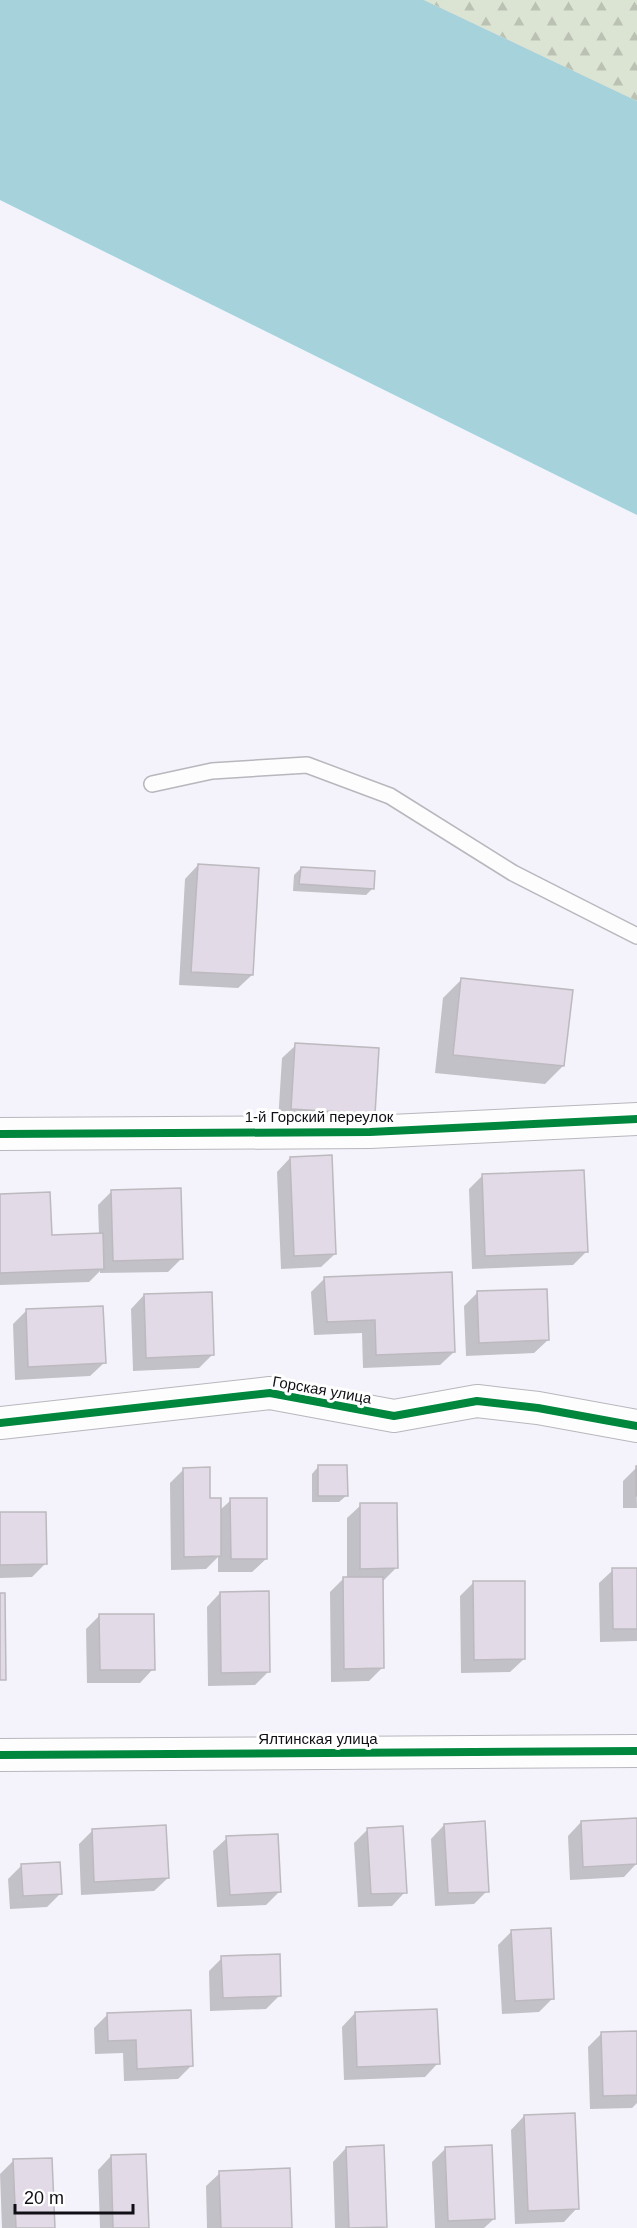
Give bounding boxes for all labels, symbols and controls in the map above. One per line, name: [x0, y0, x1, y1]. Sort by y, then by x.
street label: 1-й Горский переулок: [245, 1108, 394, 1125]
street label: Горская улица: [271, 1372, 373, 1407]
street label: Ялтинская улица: [258, 1730, 378, 1747]
scale bar: [15, 2177, 134, 2215]
text: 20 m: [24, 2188, 64, 2208]

